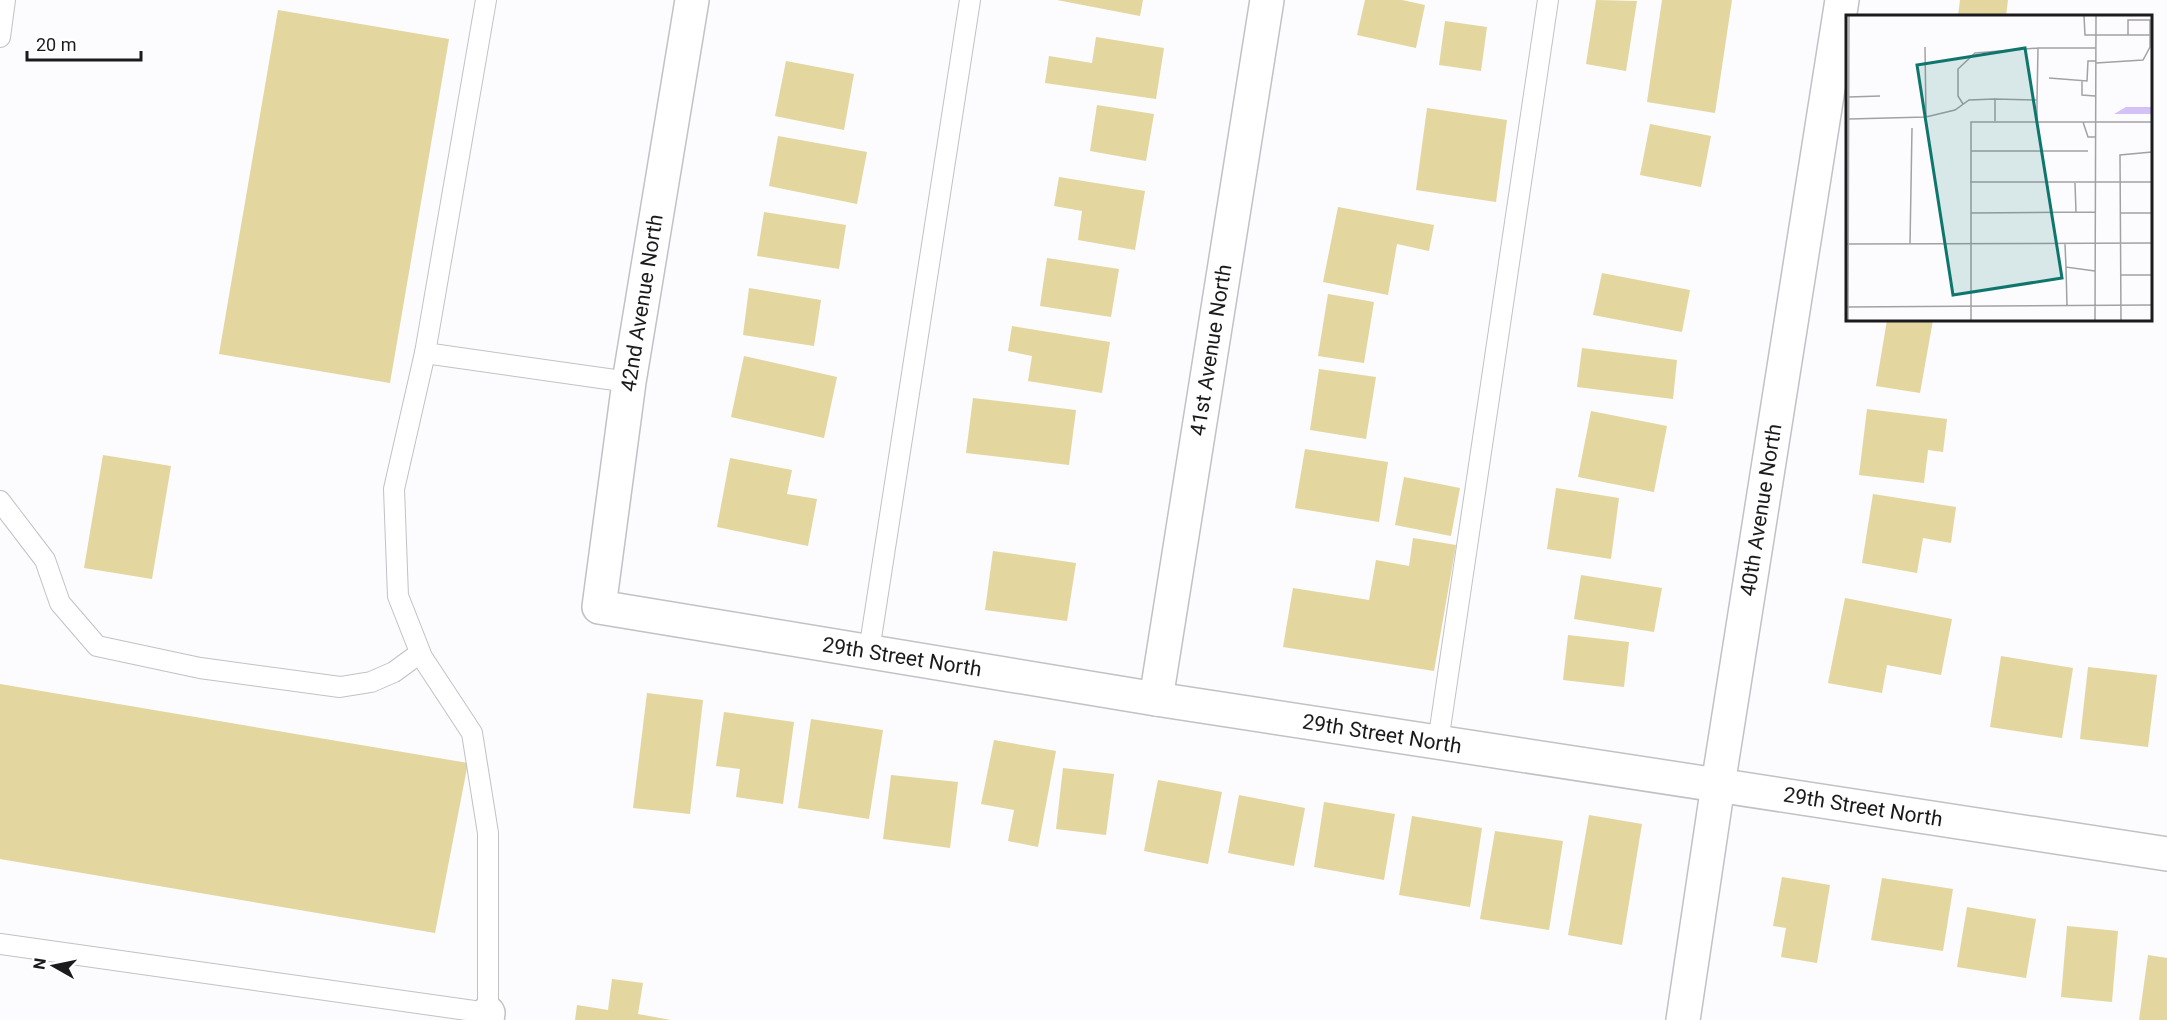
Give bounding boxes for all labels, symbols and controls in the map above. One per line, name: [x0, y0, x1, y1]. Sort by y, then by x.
inset map: [1846, 15, 2152, 321]
scale bar: [27, 24, 141, 62]
text: 20 m: [36, 34, 76, 55]
street label: 42nd Avenue North: [616, 213, 668, 393]
street label: 41st Avenue North: [1186, 262, 1236, 438]
street label: 40th Avenue North: [1736, 422, 1786, 598]
street label: 29th Street North: [821, 633, 983, 681]
street label: 29th Street North: [1301, 710, 1463, 758]
street label: 29th Street North: [1782, 783, 1944, 831]
north arrow: [24, 936, 84, 996]
text: N: [29, 957, 50, 971]

